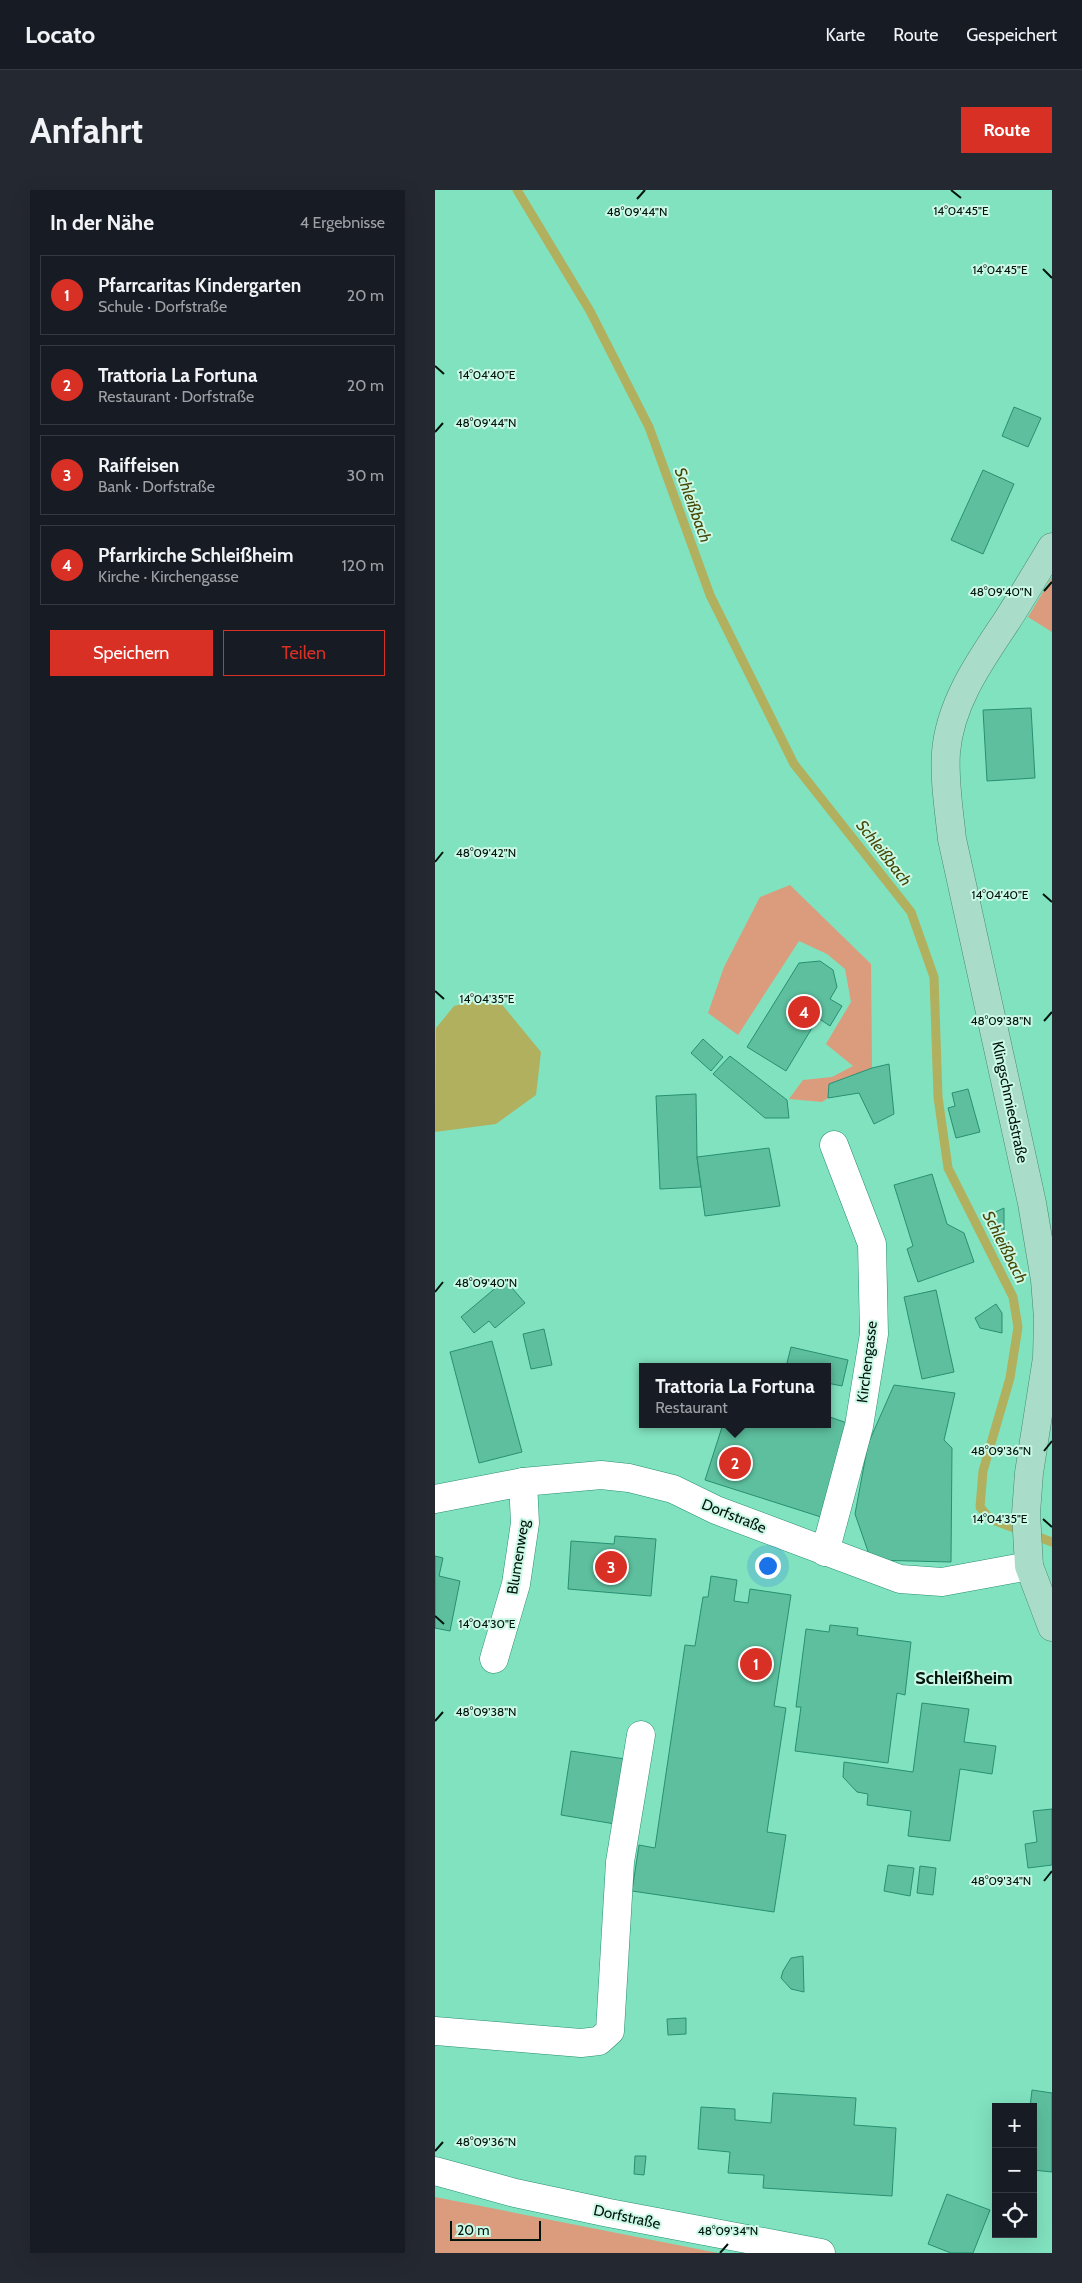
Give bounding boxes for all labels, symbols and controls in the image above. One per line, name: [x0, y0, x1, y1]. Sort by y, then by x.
text: Locato: [25, 20, 95, 49]
text: Karte: [826, 24, 865, 46]
text: Route: [893, 24, 938, 46]
text: Gespeichert: [966, 24, 1057, 46]
button: Route: [961, 107, 1052, 153]
text: Anfahrt: [30, 109, 143, 152]
text: 14°04'45"E: [933, 203, 989, 218]
text: 48°09'44"N: [607, 204, 667, 219]
text: In der Nähe: [50, 210, 154, 235]
text: 4 Ergebnisse: [300, 213, 385, 232]
text: 14°04'45"E: [972, 262, 1028, 277]
text: Pfarrcaritas Kindergarten: [98, 274, 301, 297]
text: 1: [64, 286, 70, 305]
text: 20 m: [347, 286, 384, 305]
text: Schule · Dorfstraße: [98, 297, 227, 316]
text: Trattoria La Fortuna: [98, 364, 258, 387]
text: 14°04'40"E: [458, 367, 516, 382]
text: 2: [63, 376, 71, 395]
text: 20 m: [347, 376, 384, 395]
text: Restaurant · Dorfstraße: [98, 387, 254, 406]
text: 48°09'44"N: [456, 415, 516, 430]
text: Raiffeisen: [98, 454, 179, 477]
water label: Schleißbach: [671, 465, 715, 545]
text: 3: [63, 466, 71, 485]
text: 30 m: [347, 466, 384, 485]
text: Bank · Dorfstraße: [98, 477, 215, 496]
text: Pfarrkirche Schleißheim: [98, 544, 293, 567]
text: 4: [62, 556, 72, 575]
text: 120 m: [342, 556, 384, 575]
text: Kirche · Kirchengasse: [98, 567, 239, 586]
text: 48°09'40"N: [970, 584, 1032, 599]
button: Speichern: [50, 630, 213, 676]
button: Teilen: [223, 630, 385, 676]
water label: Schleißbach: [852, 816, 916, 890]
text: 48°09'42"N: [456, 845, 516, 860]
text: 14°04'40"E: [971, 887, 1029, 902]
text: 14°04'35"E: [460, 991, 515, 1006]
pin: 4: [788, 993, 820, 1031]
text: 48°09'38"N: [970, 1013, 1032, 1028]
street label: Klingschmiedstraße: [988, 1040, 1032, 1165]
water label: Schleißbach: [979, 1208, 1031, 1286]
text: 48°09'40"N: [455, 1275, 517, 1290]
street label: Kirchengasse: [853, 1320, 881, 1404]
popup: [639, 1363, 831, 1428]
text: Trattoria La Fortuna: [655, 1375, 815, 1398]
text: Restaurant: [655, 1398, 728, 1417]
text: 48°09'36"N: [971, 1443, 1031, 1458]
pin: 2: [719, 1444, 751, 1482]
street label: Dorfstraße: [699, 1495, 769, 1537]
text: 14°04'35"E: [973, 1511, 1028, 1526]
street label: Blumenweg: [503, 1518, 533, 1596]
pin: 3: [595, 1548, 627, 1586]
your location: [755, 1553, 781, 1579]
text: 14°04'30"E: [459, 1616, 516, 1631]
pin: 1: [740, 1645, 772, 1683]
district label: Schleißheim: [915, 1667, 1013, 1689]
text: 48°09'38"N: [455, 1704, 517, 1719]
text: 48°09'34"N: [971, 1873, 1031, 1888]
map controls: [992, 2103, 1037, 2238]
button: +: [992, 2103, 1037, 2148]
text: 48°09'36"N: [456, 2134, 516, 2149]
button: −: [992, 2148, 1037, 2193]
button: locate: [992, 2193, 1037, 2238]
street label: Dorfstraße: [592, 2201, 662, 2233]
scale bar: [450, 2218, 541, 2241]
text: 20 m: [457, 2221, 490, 2239]
text: 48°09'34"N: [698, 2223, 758, 2238]

